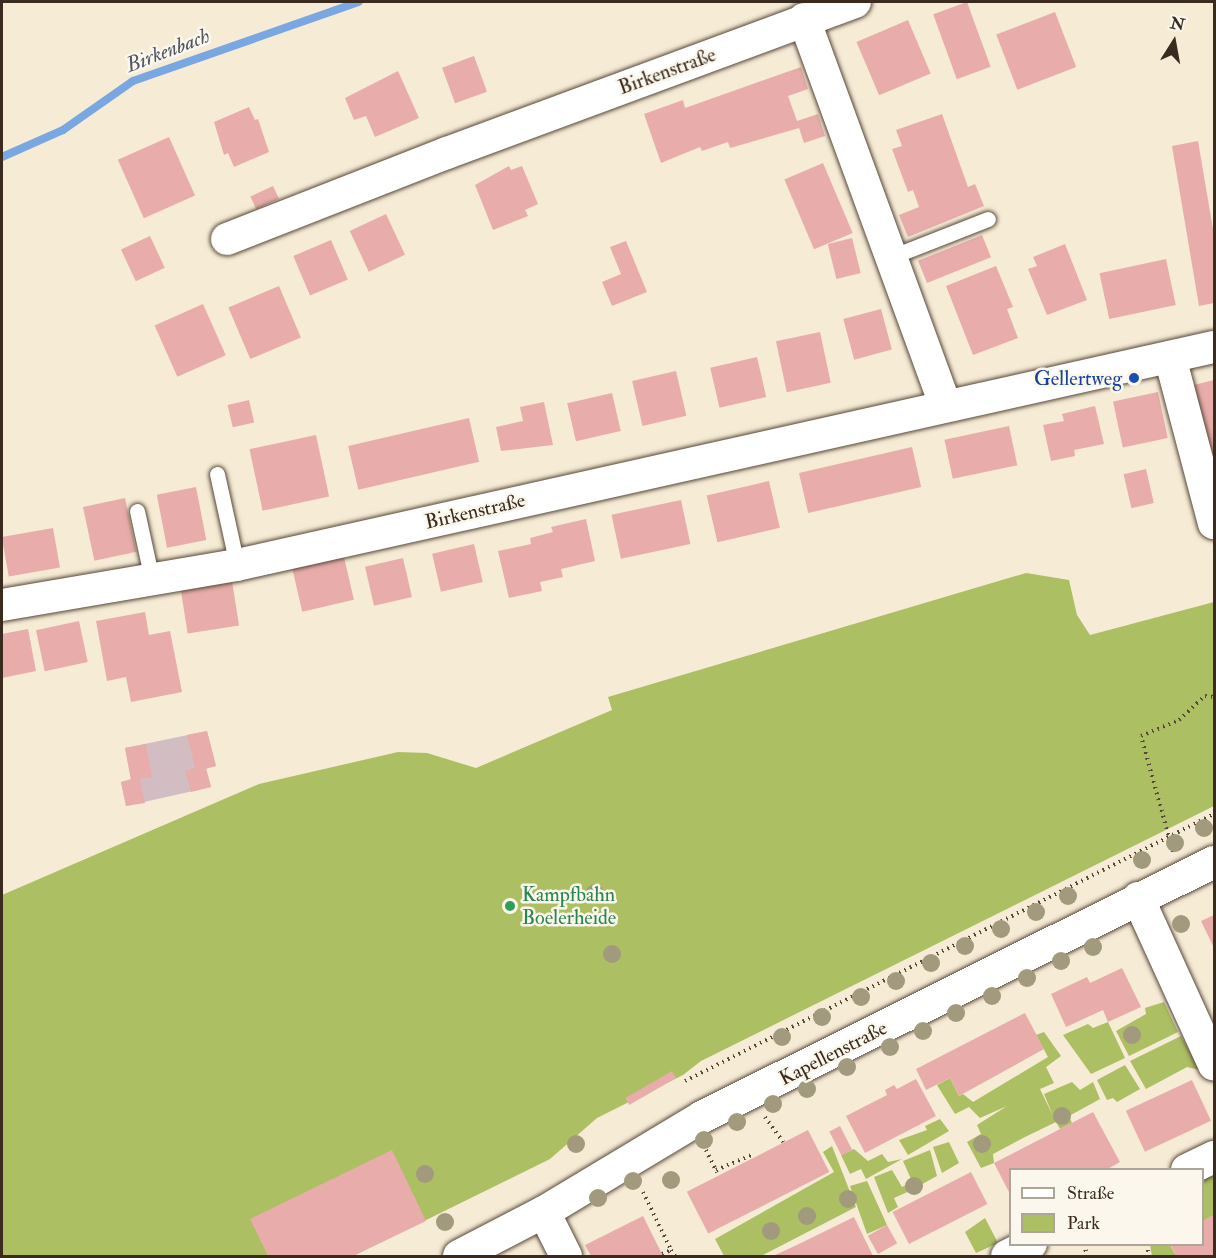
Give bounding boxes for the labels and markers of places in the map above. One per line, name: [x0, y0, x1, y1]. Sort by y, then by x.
place label: Gellertweg: [1034, 366, 1122, 390]
marker: Gellertweg: [1127, 371, 1141, 385]
place label: Kampfbahn Boelerheide: [522, 882, 616, 929]
marker: Kampfbahn Boelerheide: [503, 899, 517, 913]

